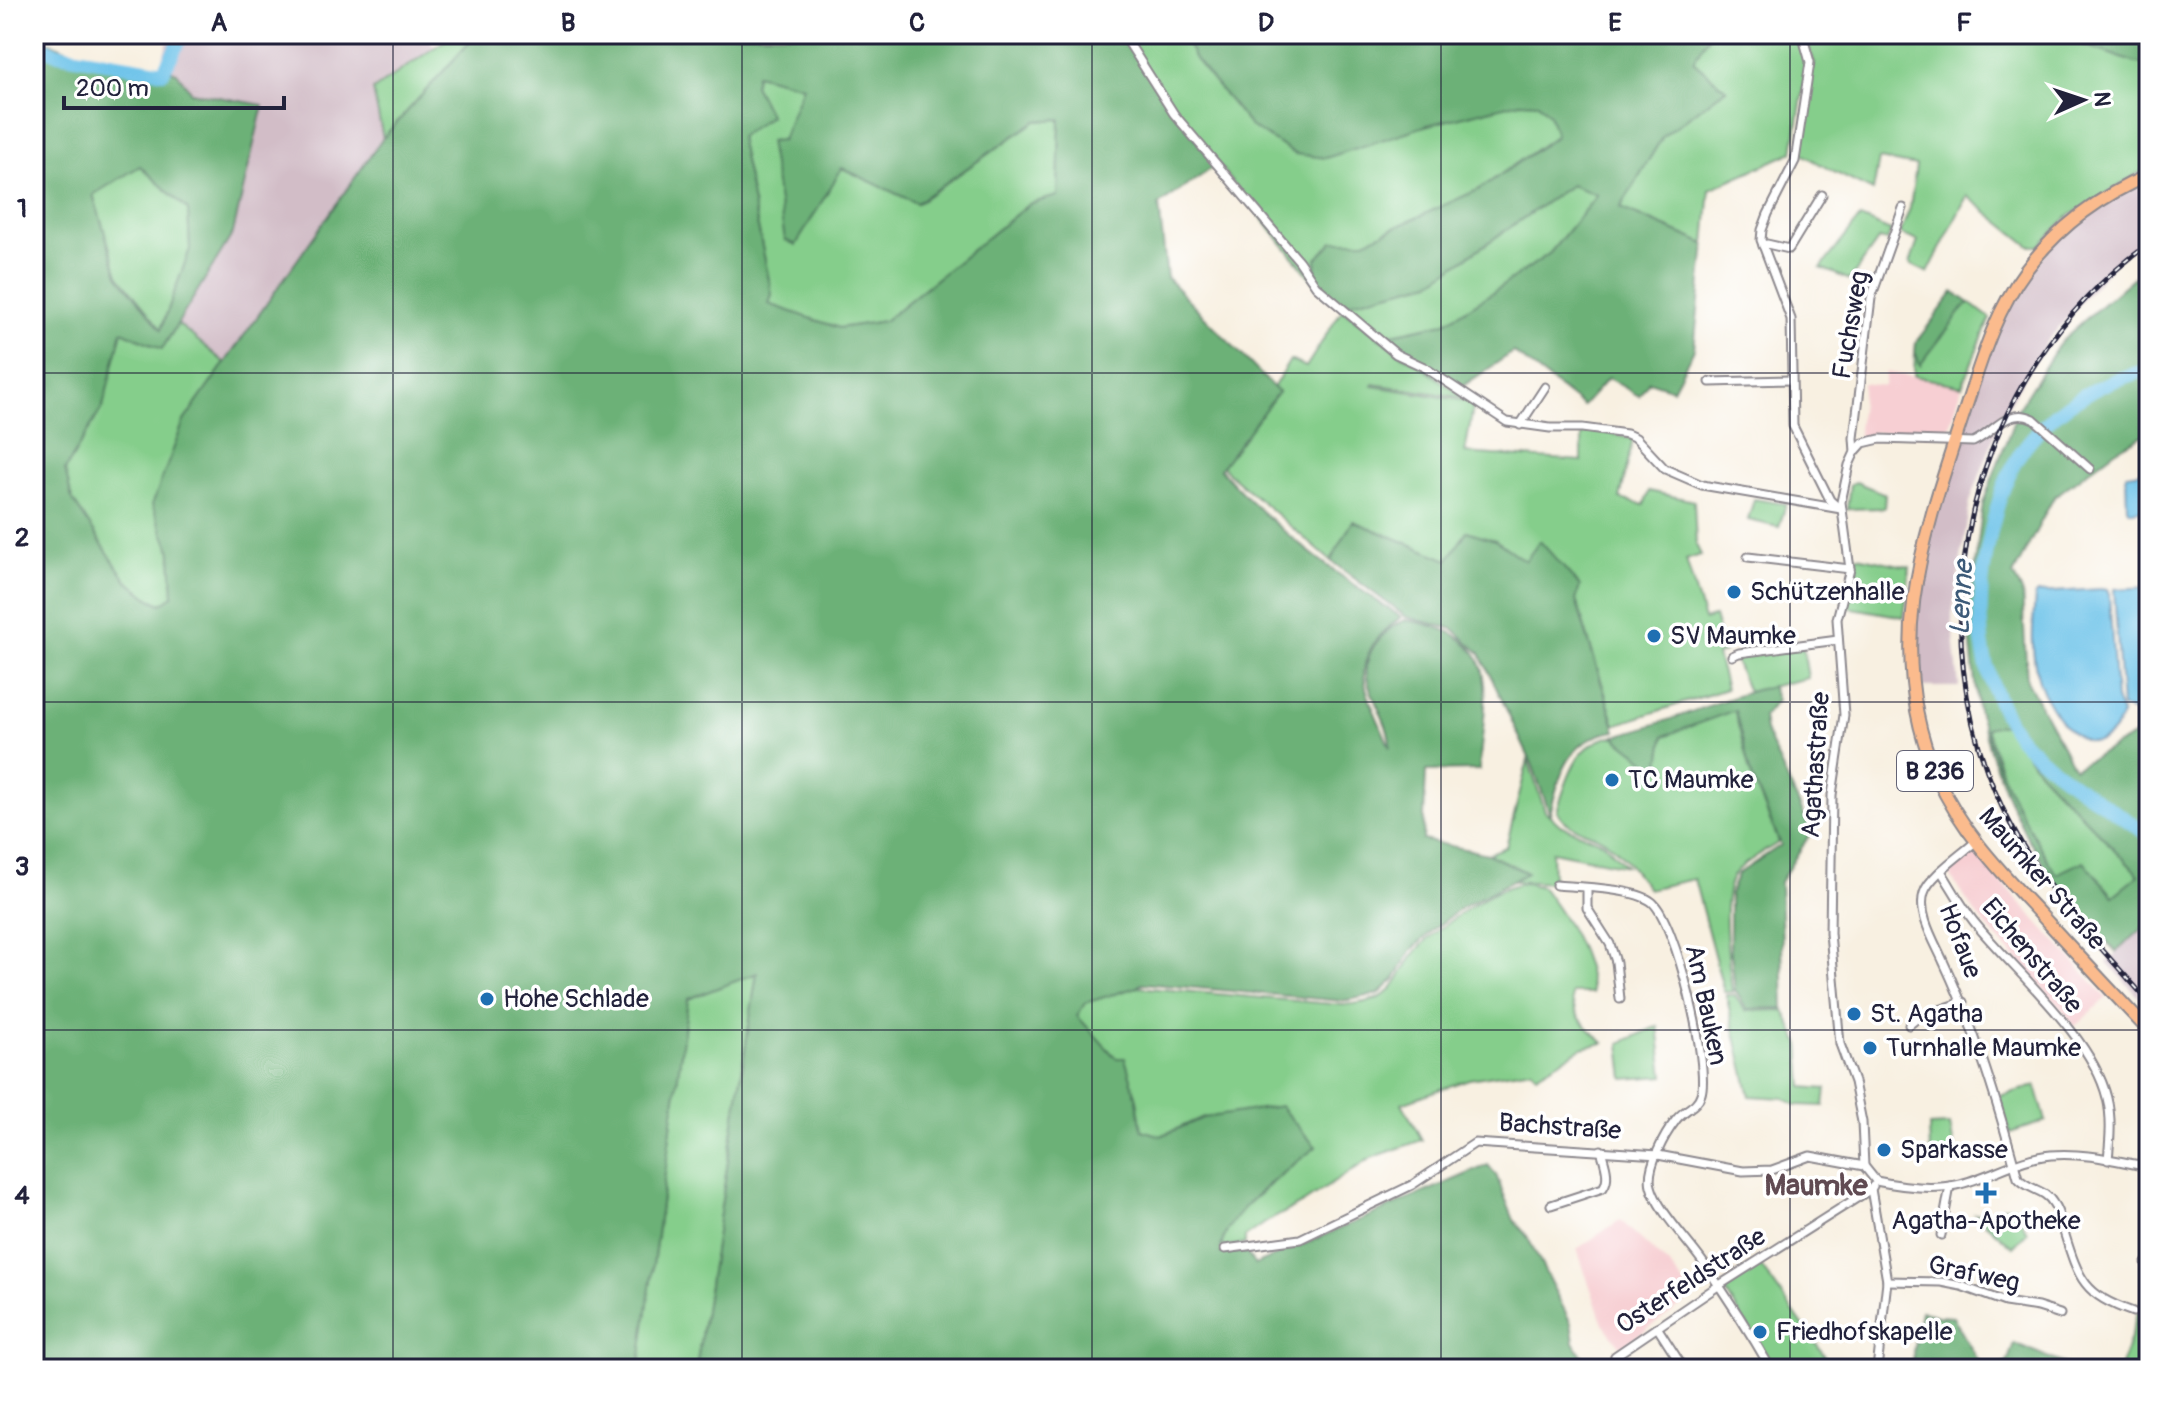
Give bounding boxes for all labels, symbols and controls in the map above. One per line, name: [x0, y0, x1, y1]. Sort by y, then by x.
text: A: [211, 7, 228, 39]
text: B: [561, 7, 575, 39]
text: C: [909, 7, 925, 39]
text: D: [1258, 7, 1274, 39]
text: E: [1608, 7, 1622, 39]
text: F: [1956, 7, 1972, 39]
scale bar: [64, 60, 284, 110]
north arrow: [2043, 60, 2123, 140]
text: 200 m: [76, 74, 149, 103]
text: N: [2088, 91, 2116, 107]
text: 1: [17, 193, 27, 225]
street label: Fuchsweg: [1826, 268, 1876, 382]
text: 2: [15, 522, 29, 554]
water label: Lenne: [1943, 557, 1982, 636]
place label: Schützenhalle: [1750, 576, 1905, 608]
marker: Schützenhalle: [1725, 583, 1743, 601]
place label: SV Maumke: [1670, 620, 1796, 652]
marker: SV Maumke: [1645, 627, 1663, 645]
street label: Agathastraße: [1795, 691, 1837, 839]
road number: B 236: [1897, 751, 1973, 791]
place label: TC Maumke: [1628, 764, 1754, 796]
marker: TC Maumke: [1603, 771, 1621, 789]
street label: Maumker Straße: [1971, 801, 2113, 957]
text: 3: [15, 851, 29, 883]
street label: Eichenstraße: [1975, 892, 2090, 1020]
street label: Hofaue: [1931, 899, 1989, 983]
street label: Am Bauken: [1678, 942, 1734, 1068]
place label: Hohe Schlade: [503, 983, 649, 1015]
marker: Hohe Schlade: [478, 990, 496, 1008]
place label: St. Agatha: [1870, 998, 1983, 1030]
marker: St. Agatha: [1845, 1005, 1863, 1023]
place label: Turnhalle Maumke: [1886, 1032, 2081, 1064]
marker: Turnhalle Maumke: [1861, 1039, 1879, 1057]
street label: Bachstraße: [1498, 1107, 1622, 1147]
place label: Sparkasse: [1900, 1134, 2008, 1166]
marker: Sparkasse: [1875, 1141, 1893, 1159]
district label: Maumke: [1764, 1167, 1869, 1204]
text: 4: [14, 1180, 30, 1212]
marker: Agatha-Apotheke: [1977, 1184, 1995, 1202]
place label: Agatha-Apotheke: [1891, 1205, 2081, 1237]
street label: Osterfeldstraße: [1610, 1221, 1772, 1341]
street label: Grafweg: [1925, 1249, 2023, 1299]
place label: Friedhofskapelle: [1776, 1316, 1953, 1348]
marker: Friedhofskapelle: [1751, 1323, 1769, 1341]

